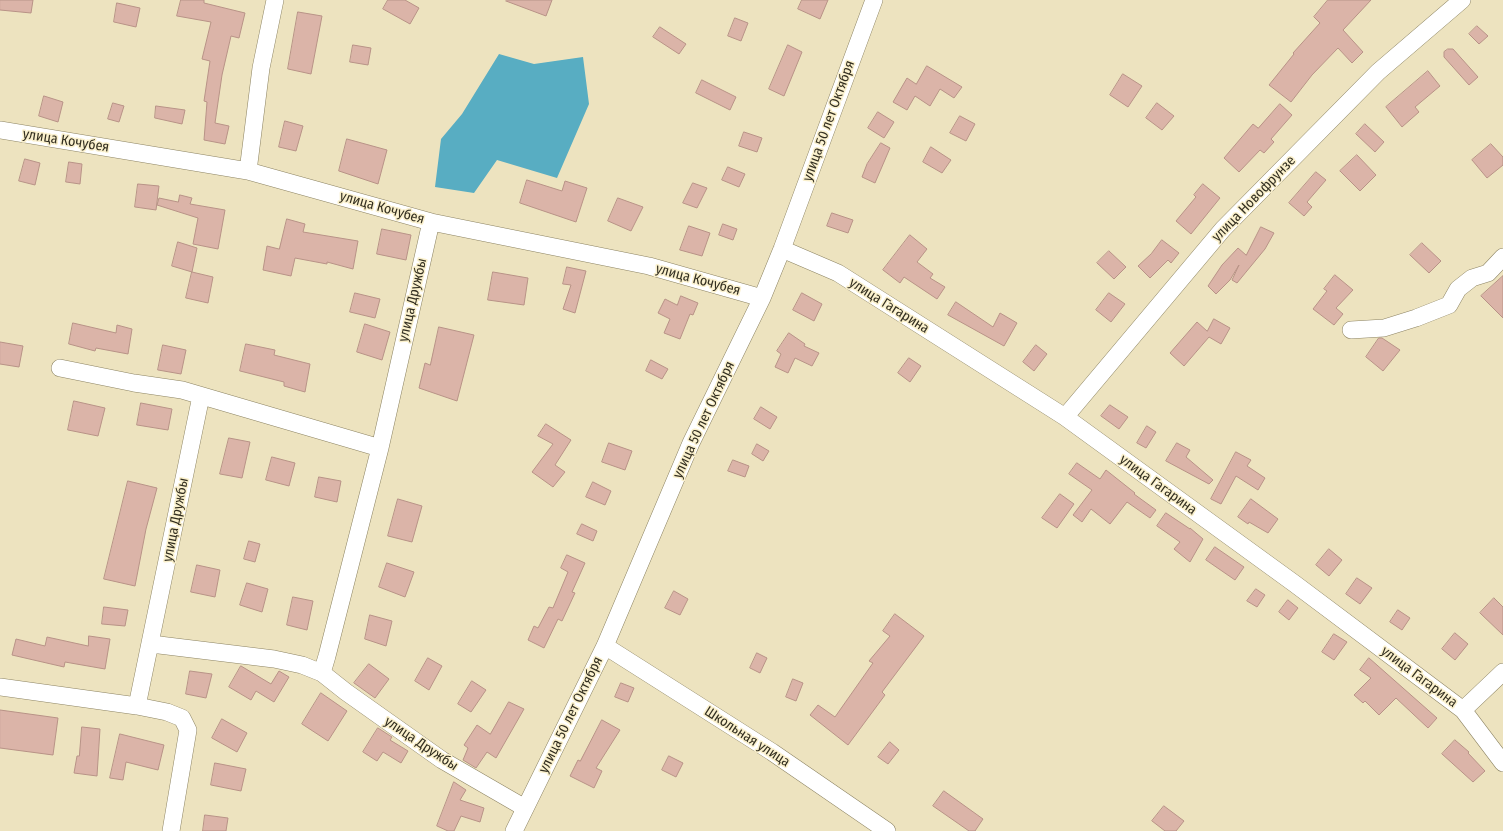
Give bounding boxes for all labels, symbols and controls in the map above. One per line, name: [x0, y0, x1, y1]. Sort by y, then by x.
street label: улица 50 лет Октября: [799, 58, 859, 184]
street label: улица Кочубея: [22, 126, 110, 156]
street label: улица Новофрунзе: [1209, 153, 1299, 245]
street label: улица Кочубея: [338, 188, 426, 228]
street label: улица Дружбы: [395, 257, 431, 343]
street label: улица Кочубея: [654, 261, 742, 299]
street label: улица Гагарина: [846, 275, 932, 337]
street label: улица 50 лет Октября: [669, 359, 739, 481]
street label: улица Гагарина: [1116, 451, 1200, 519]
street label: улица Дружбы: [160, 477, 192, 563]
street label: улица Гагарина: [1377, 643, 1461, 711]
street label: улица 50 лет Октября: [536, 654, 606, 776]
street label: Школьная улица: [701, 703, 793, 771]
street label: улица Дружбы: [381, 713, 461, 775]

